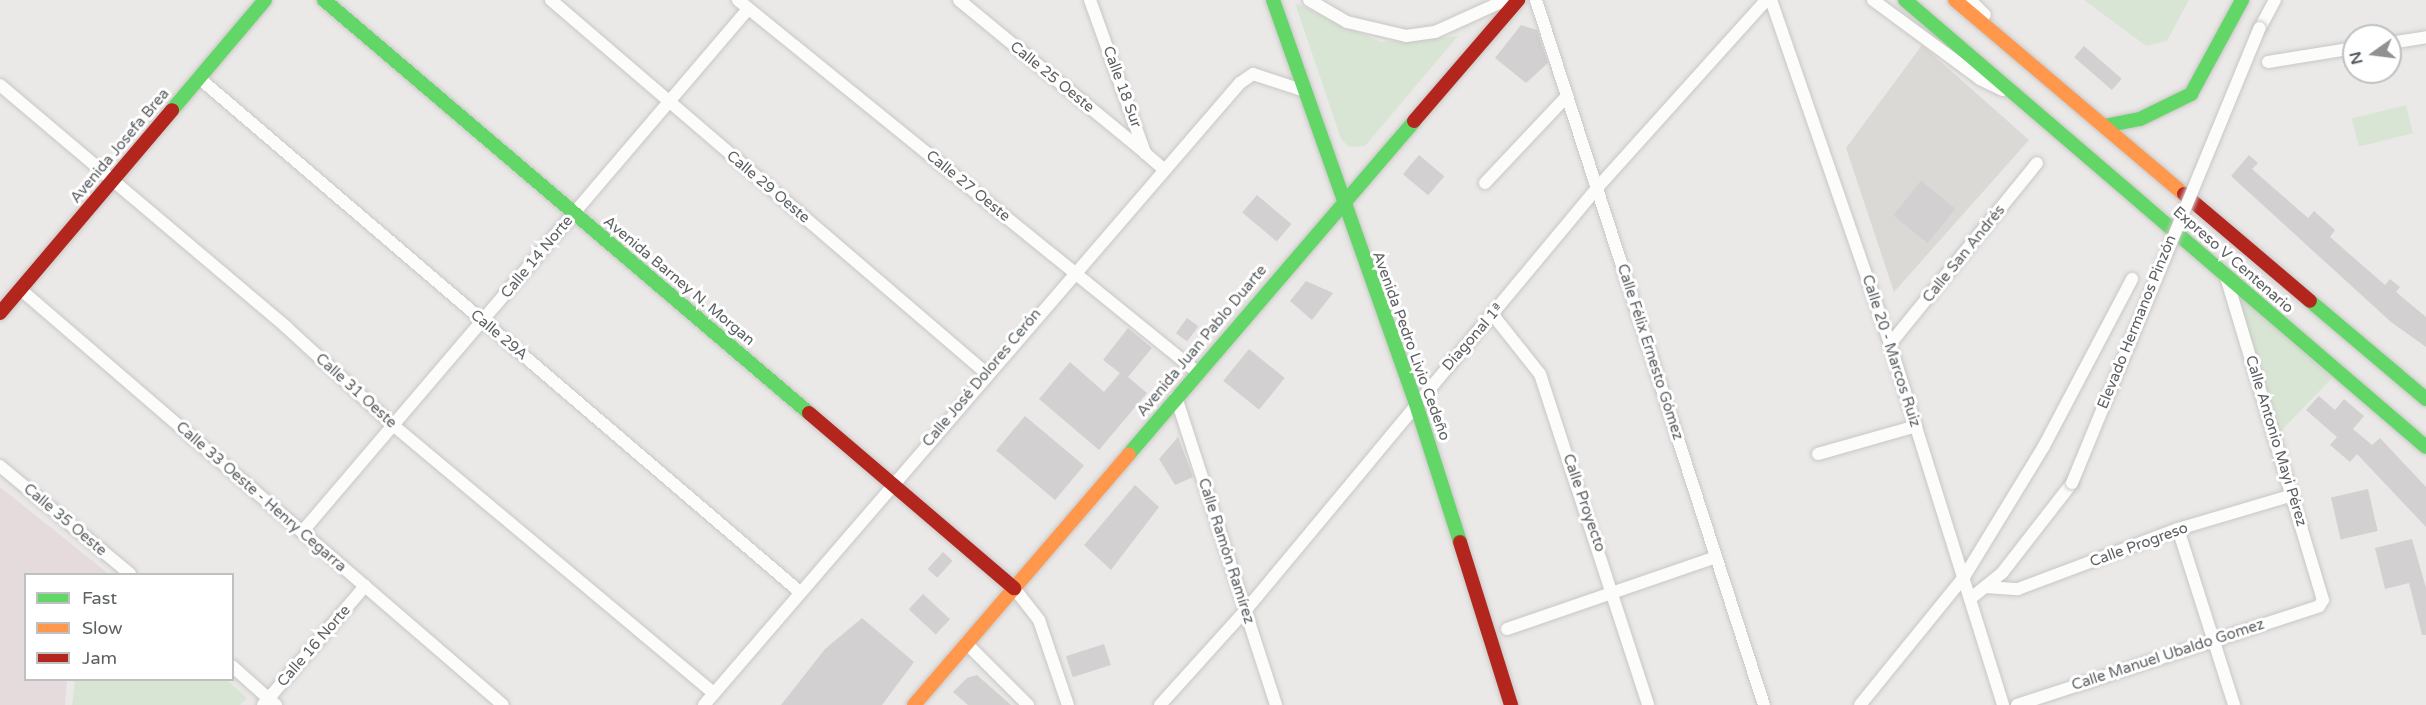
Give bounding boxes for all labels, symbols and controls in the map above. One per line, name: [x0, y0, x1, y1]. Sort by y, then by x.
north arrow: [2342, 24, 2402, 84]
street label: Calle 25 Oeste: [1006, 38, 1098, 116]
street label: Calle 18 Sur: [1099, 44, 1145, 130]
text: N: [2345, 49, 2368, 67]
street label: Avenida Josefa Brea: [67, 85, 173, 207]
street label: Calle 29 Oeste: [723, 147, 813, 227]
street label: Calle 27 Oeste: [922, 147, 1014, 225]
street label: Calle San Andrés: [1919, 202, 2009, 306]
street label: Expreso V Centenario: [2169, 203, 2297, 317]
street label: Calle 14 Norte: [497, 212, 577, 302]
street label: Avenida Barney N. Morgan: [600, 213, 758, 349]
street label: Elevado Hermanos Pinzón: [2094, 232, 2180, 412]
street label: Avenida Pedro Livio Cedeño: [1368, 249, 1454, 443]
street label: Avenida Juan Pablo Duarte: [1133, 262, 1271, 420]
street label: Calle Félix Ernesto Gómez: [1613, 262, 1687, 442]
street label: Calle 20 - Marcos Ruiz: [1858, 273, 1924, 429]
street label: Diagonal 1ª: [1439, 299, 1507, 375]
street label: Calle José Dolores Cerón: [919, 305, 1045, 451]
street label: Calle 29A: [467, 306, 531, 364]
street label: Calle 31 Oeste: [312, 350, 400, 432]
street label: Calle Antonio Mayi Pérez: [2241, 353, 2311, 529]
street label: Calle 33 Oeste - Henry Cegarra: [172, 418, 350, 576]
street label: Calle Proyecto: [1559, 452, 1609, 554]
street label: Calle Ramón Ramírez: [1194, 476, 1258, 626]
street label: Calle 35 Oeste: [20, 480, 110, 560]
street label: Calle Progreso: [2087, 519, 2191, 571]
legend: [24, 573, 234, 681]
text: Fast: [82, 587, 117, 609]
street label: Calle 16 Norte: [274, 602, 354, 690]
street label: Calle Manuel Ubaldo Gomez: [2069, 615, 2267, 695]
text: Slow: [82, 617, 123, 639]
text: Jam: [82, 647, 117, 669]

